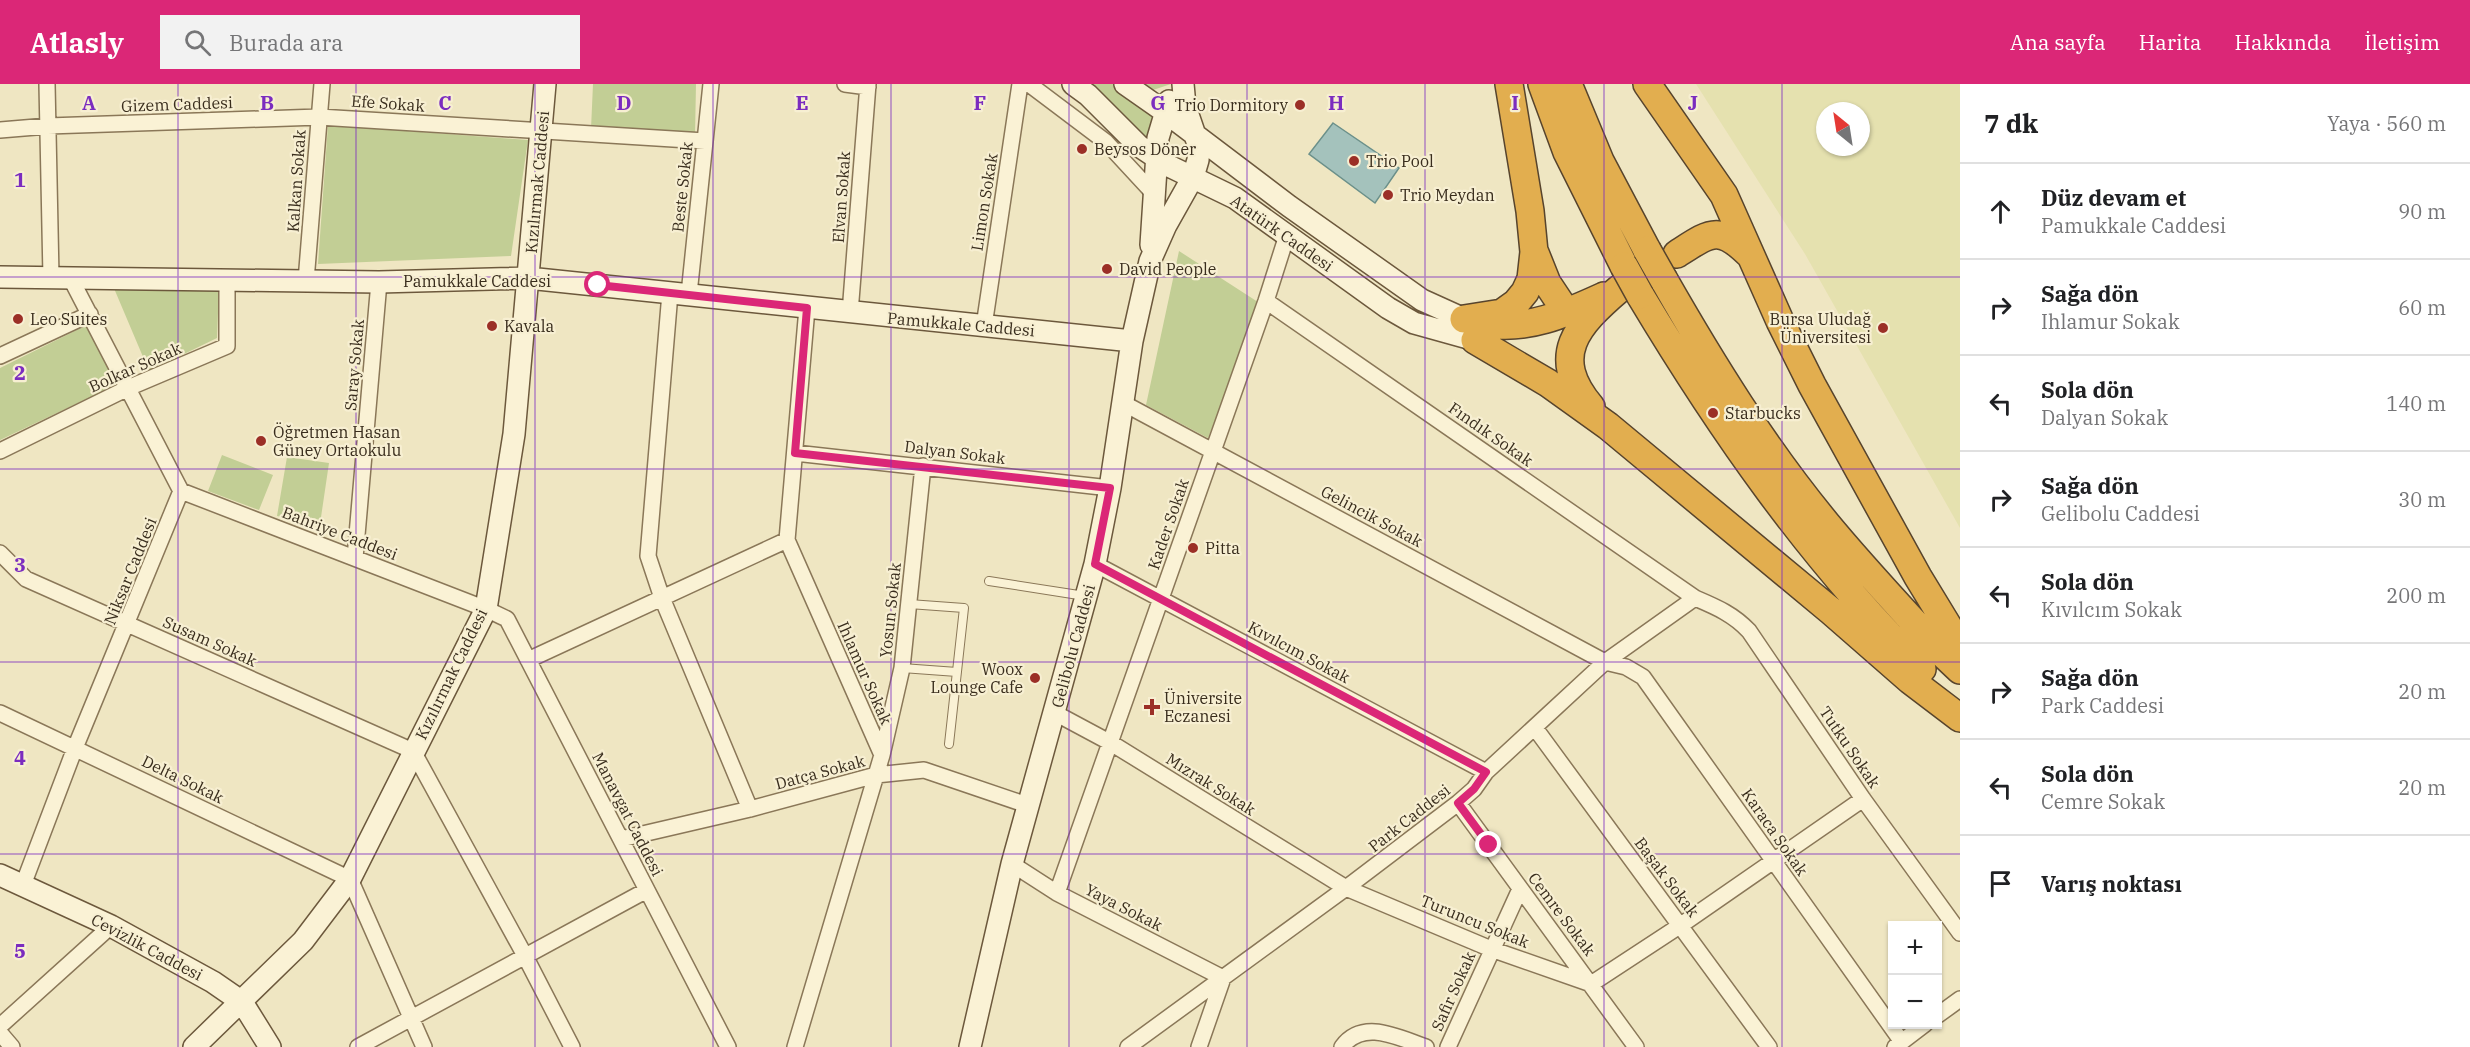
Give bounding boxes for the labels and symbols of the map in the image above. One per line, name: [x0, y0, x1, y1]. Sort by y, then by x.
text: A: [82, 89, 96, 116]
text: B: [260, 89, 274, 116]
text: C: [438, 89, 452, 116]
text: D: [616, 89, 632, 116]
text: E: [795, 89, 809, 116]
text: F: [974, 89, 986, 116]
text: G: [1150, 89, 1166, 116]
text: H: [1328, 89, 1344, 116]
text: I: [1511, 89, 1519, 116]
text: J: [1688, 89, 1698, 116]
street label: Efe Sokak: [351, 90, 426, 116]
street label: Gizem Caddesi: [121, 92, 233, 116]
place label: Trio Dormitory: [1174, 95, 1288, 115]
marker: Trio Dormitory: [1293, 98, 1307, 112]
north arrow: [1816, 102, 1870, 156]
street label: Kızılırmak Caddesi: [521, 110, 553, 254]
street label: Kalkan Sokak: [282, 129, 310, 233]
place label: Beysos Döner: [1094, 139, 1196, 159]
street label: Beste Sokak: [667, 140, 697, 233]
marker: Beysos Döner: [1075, 142, 1089, 156]
street label: Elvan Sokak: [828, 150, 854, 244]
street label: Limon Sokak: [966, 151, 1002, 252]
place label: Trio Pool: [1366, 151, 1434, 171]
marker: Trio Pool: [1347, 154, 1361, 168]
text: 1: [14, 166, 26, 193]
place label: Trio Meydan: [1400, 185, 1495, 205]
marker: Trio Meydan: [1381, 188, 1395, 202]
street label: Atatürk Caddesi: [1227, 190, 1337, 276]
place label: David People: [1119, 259, 1216, 279]
marker: David People: [1100, 262, 1114, 276]
street label: Pamukkale Caddesi: [403, 271, 551, 291]
route start: [584, 271, 610, 297]
street label: Pamukkale Caddesi: [886, 308, 1036, 340]
place label: Leo Suites: [30, 309, 107, 329]
place label: Bursa Uludağ Üniversitesi: [1770, 309, 1871, 347]
marker: Leo Suites: [11, 312, 25, 326]
place label: Kavala: [504, 316, 554, 336]
street label: Saray Sokak: [340, 318, 368, 412]
marker: Kavala: [485, 319, 499, 333]
marker: Bursa Uludağ Üniversitesi: [1876, 321, 1890, 335]
street label: Bolkar Sokak: [86, 337, 185, 396]
text: 2: [14, 359, 26, 386]
street label: Fındık Sokak: [1445, 398, 1538, 471]
place label: Starbucks: [1725, 403, 1801, 423]
marker: Starbucks: [1706, 406, 1720, 420]
place label: Öğretmen Hasan Güney Ortaokulu: [273, 422, 401, 460]
marker: Öğretmen Hasan Güney Ortaokulu: [254, 434, 268, 448]
street label: Dalyan Sokak: [903, 436, 1007, 468]
street label: Kader Sokak: [1143, 475, 1193, 572]
street label: Gelincik Sokak: [1318, 481, 1427, 552]
street label: Bahriye Caddesi: [279, 502, 401, 564]
street label: Niksar Caddesi: [99, 514, 161, 628]
place label: Pitta: [1205, 538, 1240, 558]
marker: Pitta: [1186, 541, 1200, 555]
text: 3: [14, 551, 26, 578]
street label: Yosun Sokak: [875, 561, 905, 659]
street label: Gelibolu Caddesi: [1047, 582, 1099, 710]
street label: Kızılırmak Caddesi: [411, 605, 491, 743]
street label: Susam Sokak: [160, 611, 261, 671]
street label: Kıvılcım Sokak: [1245, 617, 1354, 688]
street label: Ihlamur Sokak: [833, 618, 897, 728]
place label: Woox Lounge Cafe: [931, 659, 1023, 697]
marker: Woox Lounge Cafe: [1028, 671, 1042, 685]
place label: Üniversite Eczanesi: [1164, 688, 1242, 726]
marker: Üniversite Eczanesi: [1145, 700, 1159, 714]
street label: Tutku Sokak: [1815, 702, 1885, 792]
text: 4: [14, 744, 26, 771]
street label: Manavgat Caddesi: [588, 749, 668, 879]
street label: Mızrak Sokak: [1163, 749, 1260, 820]
street label: Datça Sokak: [773, 750, 868, 794]
street label: Delta Sokak: [139, 751, 228, 808]
street label: Park Caddesi: [1364, 780, 1454, 856]
street label: Karaca Sokak: [1738, 784, 1813, 880]
route end: [1475, 831, 1501, 857]
street label: Başak Sokak: [1630, 833, 1704, 921]
street label: Cemre Sokak: [1524, 868, 1600, 960]
street label: Yaya Sokak: [1082, 879, 1167, 935]
street label: Turuncu Sokak: [1418, 890, 1533, 952]
street label: Cevizlik Caddesi: [88, 909, 206, 985]
text: 5: [14, 937, 26, 964]
street label: Safir Sokak: [1427, 948, 1480, 1034]

